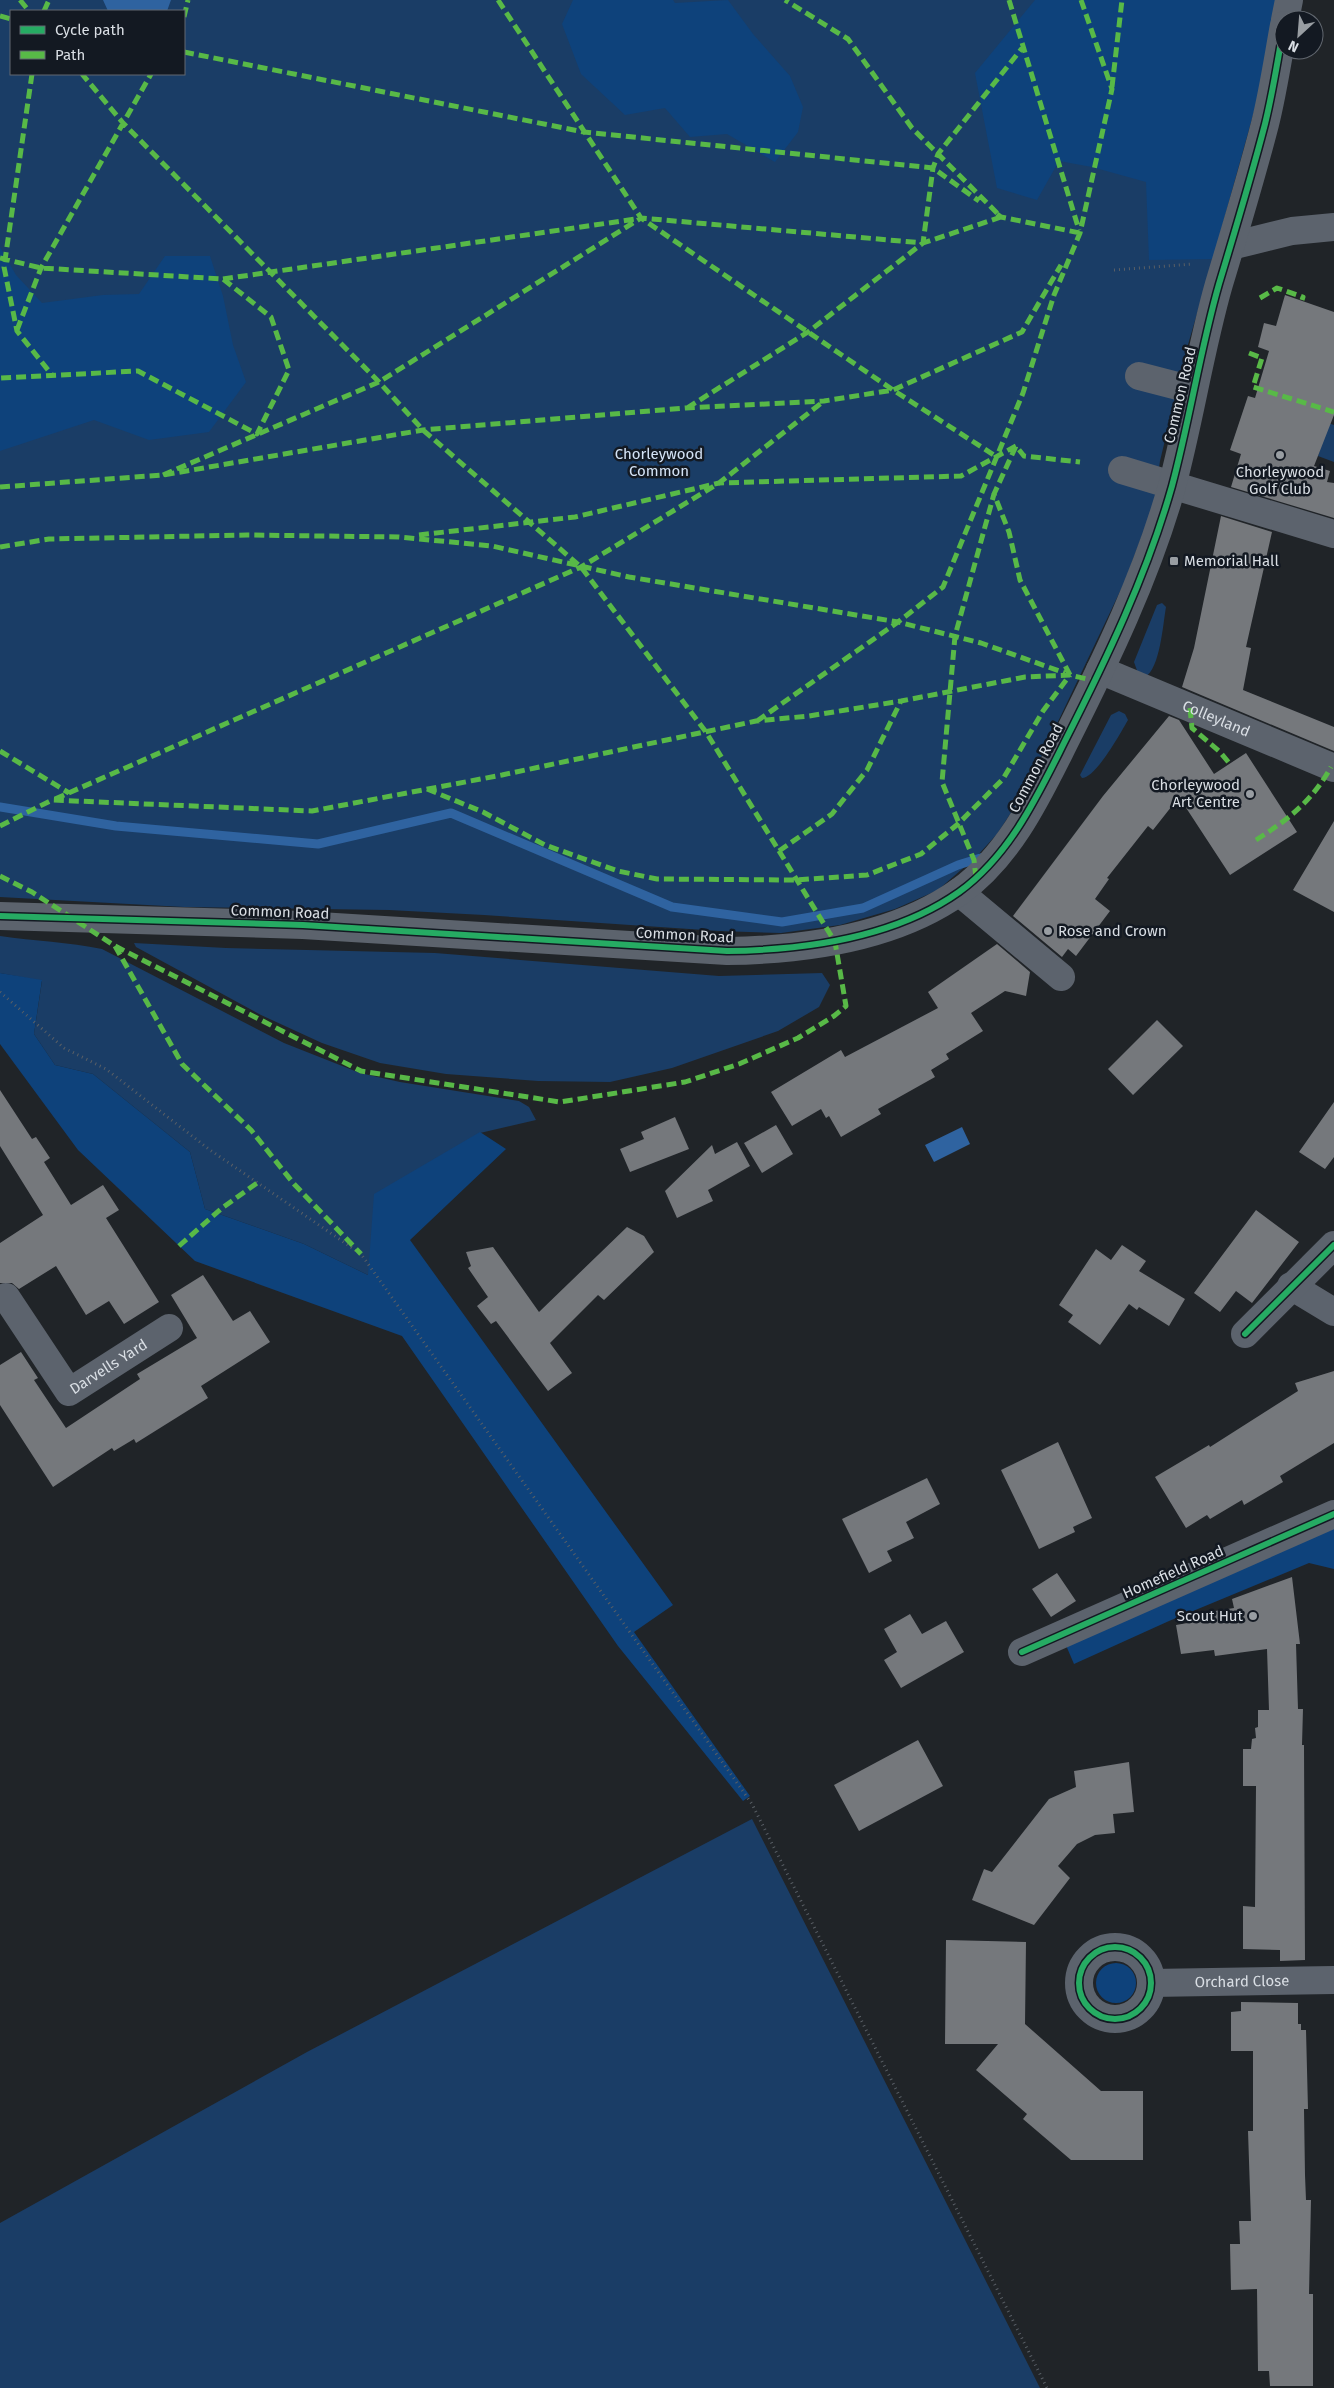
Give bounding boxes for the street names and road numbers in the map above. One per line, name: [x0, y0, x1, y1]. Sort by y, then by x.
street label: Common Road: [1160, 345, 1200, 445]
street label: Colleyland: [1180, 697, 1253, 741]
street label: Common Road: [1005, 720, 1067, 816]
street label: Common Road: [230, 901, 330, 923]
street label: Common Road: [635, 923, 735, 947]
street label: Darvells Yard: [67, 1335, 151, 1398]
street label: Homefield Road: [1120, 1542, 1226, 1602]
street label: Orchard Close: [1194, 1972, 1290, 1991]

